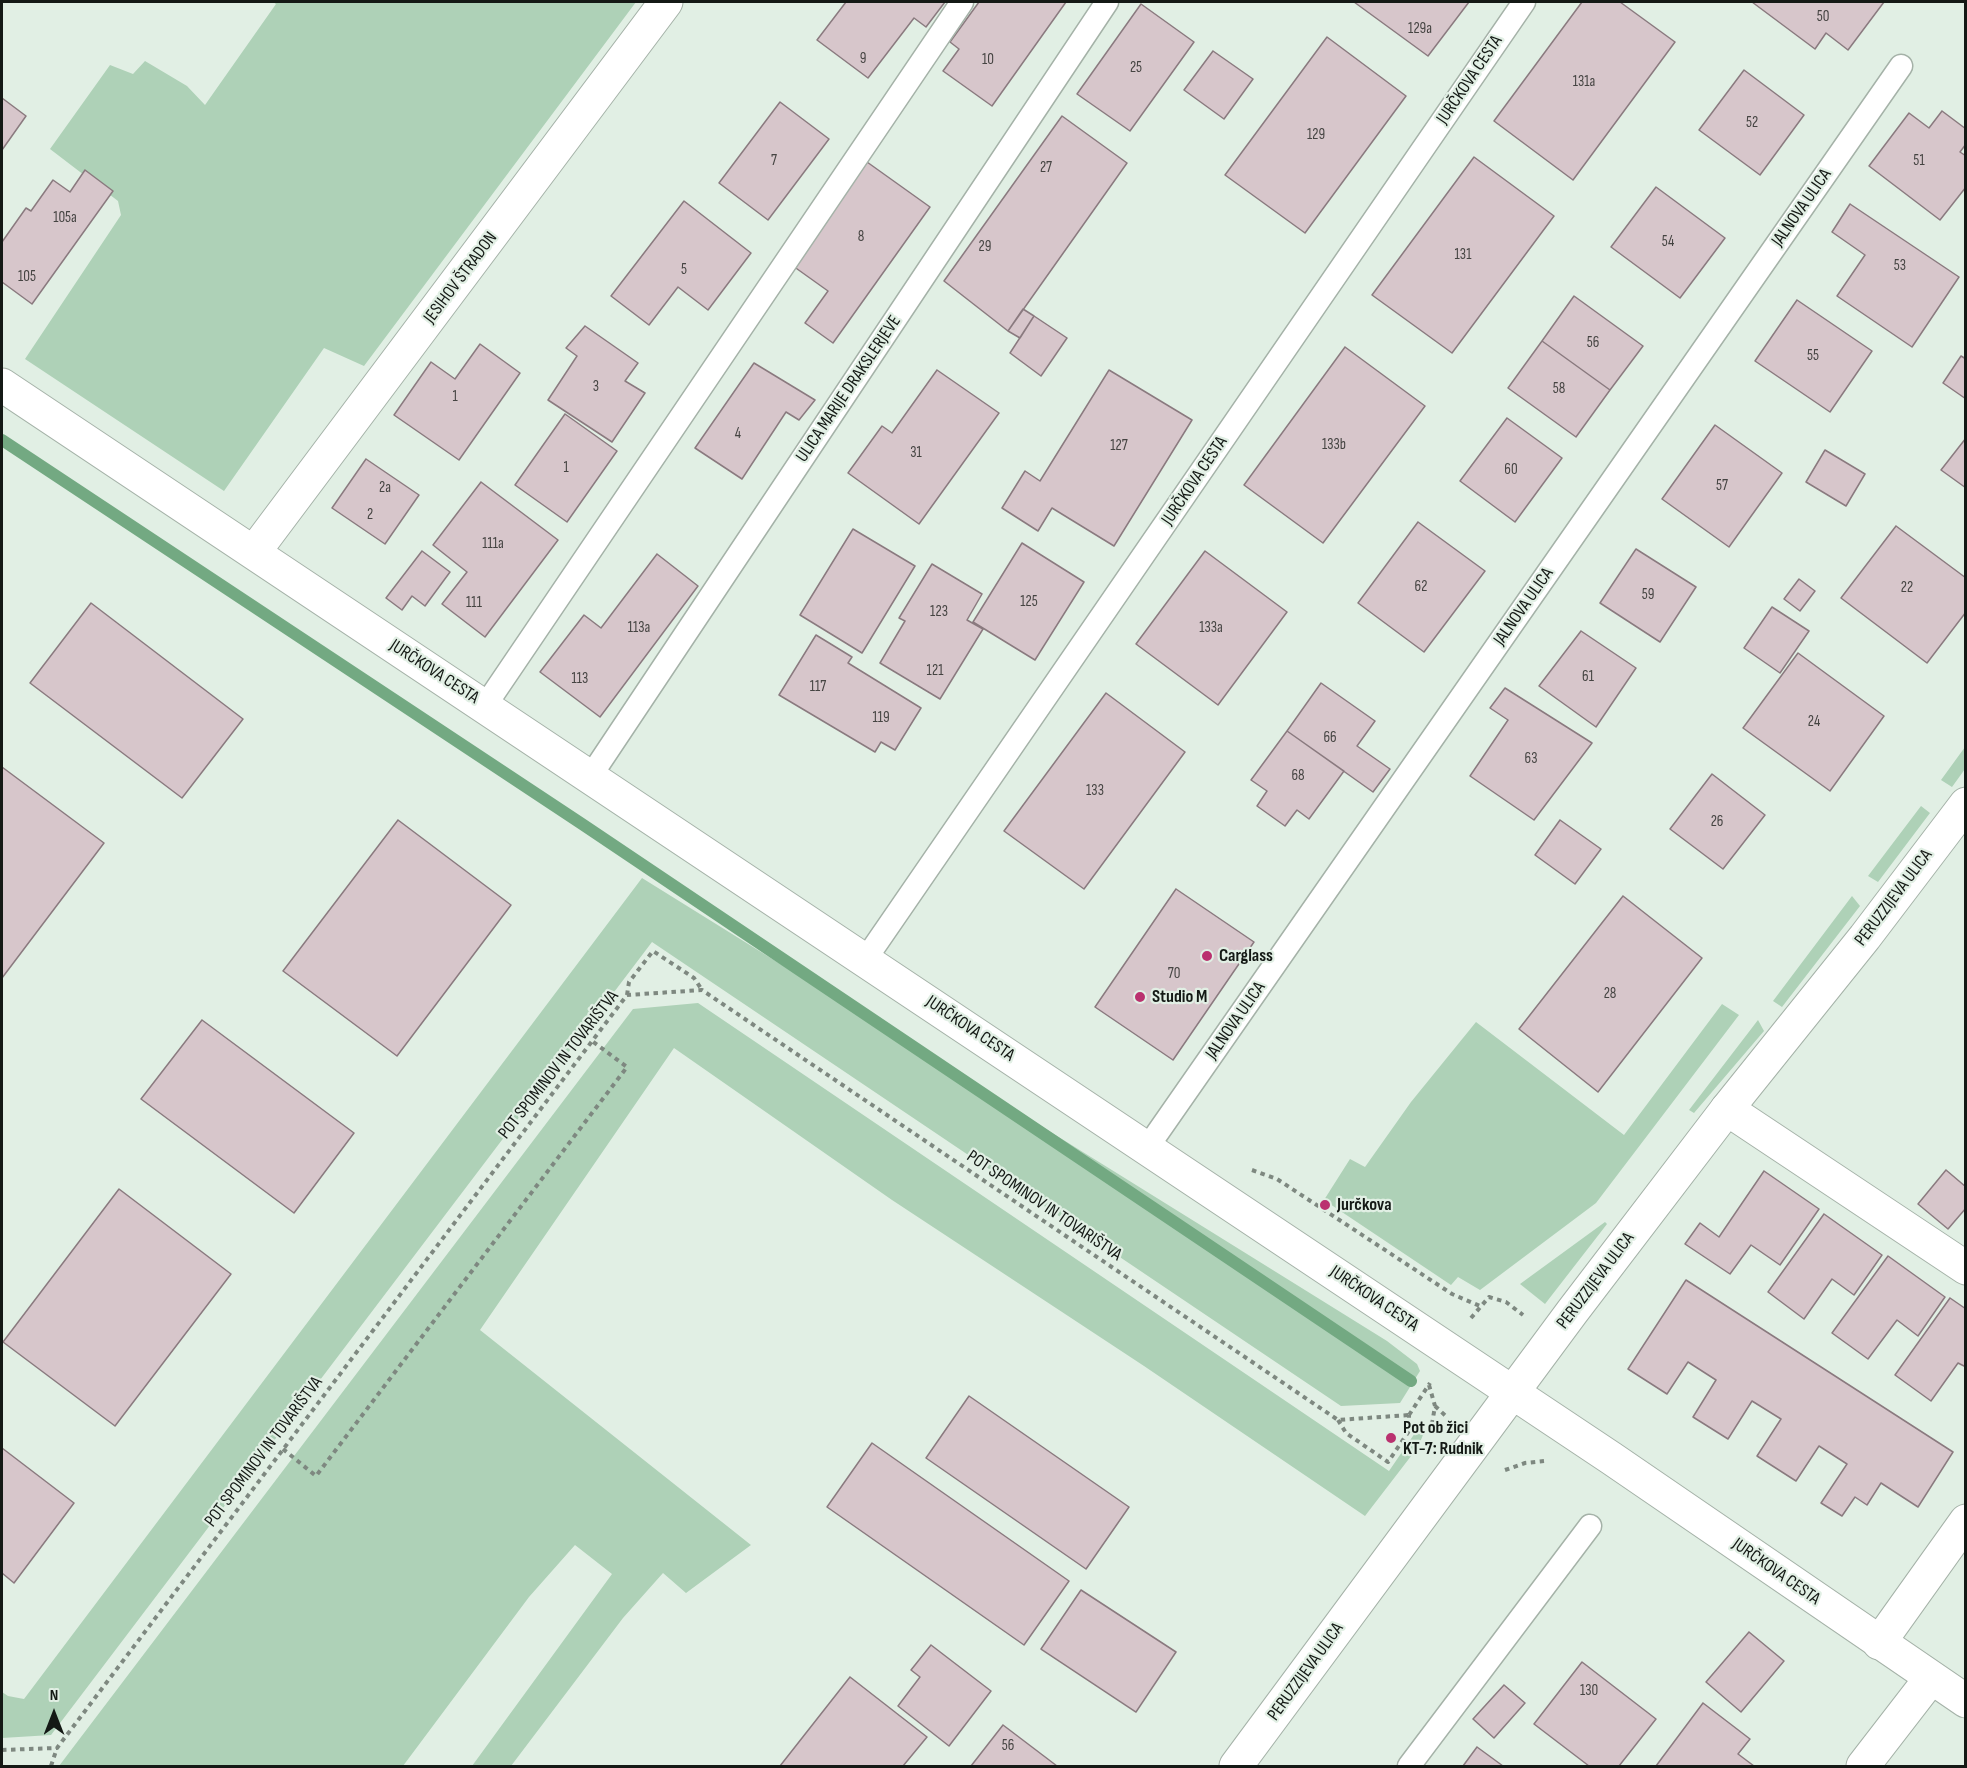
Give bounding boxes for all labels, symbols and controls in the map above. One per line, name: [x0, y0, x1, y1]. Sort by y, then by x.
house number: 50: [1817, 8, 1829, 26]
house number: 129a: [1408, 20, 1432, 38]
street label: JURČKOVA CESTA: [1432, 32, 1508, 128]
house number: 9: [860, 50, 866, 68]
house number: 10: [982, 51, 994, 69]
house number: 25: [1130, 59, 1142, 77]
house number: 131a: [1573, 73, 1595, 91]
house number: 52: [1746, 114, 1758, 132]
house number: 129: [1307, 126, 1325, 144]
house number: 7: [771, 152, 777, 170]
house number: 51: [1913, 152, 1925, 170]
house number: 27: [1040, 159, 1052, 177]
street label: JALNOVA ULICA: [1767, 165, 1837, 251]
house number: 105a: [53, 209, 77, 227]
street label: JESIHOV ŠTRADON: [420, 228, 502, 328]
house number: 8: [858, 228, 864, 246]
house number: 54: [1662, 233, 1674, 251]
house number: 29: [979, 238, 991, 256]
house number: 131: [1455, 246, 1471, 264]
house number: 53: [1894, 257, 1906, 275]
house number: 5: [681, 261, 687, 279]
house number: 105: [18, 268, 36, 286]
street label: ULICA MARIJE DRAKSLERJEVE: [792, 312, 906, 466]
house number: 56: [1587, 334, 1599, 352]
house number: 55: [1807, 347, 1819, 365]
house number: 3: [593, 378, 599, 396]
house number: 58: [1553, 380, 1565, 398]
house number: 1: [452, 388, 458, 406]
house number: 4: [735, 425, 741, 443]
street label: JURČKOVA CESTA: [1157, 433, 1233, 529]
house number: 133b: [1322, 436, 1346, 454]
house number: 127: [1110, 437, 1128, 455]
house number: 31: [910, 444, 922, 462]
house number: 1: [563, 459, 569, 477]
house number: 60: [1504, 461, 1518, 479]
house number: 57: [1716, 477, 1728, 495]
house number: 2a: [379, 479, 391, 497]
house number: 2: [367, 506, 373, 524]
house number: 111a: [482, 535, 504, 553]
street label: JALNOVA ULICA: [1489, 564, 1559, 650]
house number: 62: [1415, 578, 1427, 596]
house number: 22: [1901, 579, 1913, 597]
house number: 59: [1642, 586, 1654, 604]
house number: 125: [1020, 593, 1038, 611]
house number: 111: [466, 594, 482, 612]
house number: 123: [930, 603, 948, 621]
house number: 113a: [628, 619, 650, 637]
house number: 133a: [1199, 619, 1223, 637]
street label: JURČKOVA CESTA: [385, 635, 483, 709]
house number: 121: [927, 662, 943, 680]
house number: 61: [1582, 668, 1594, 686]
house number: 113: [572, 670, 588, 688]
house number: 117: [810, 678, 826, 696]
house number: 119: [872, 709, 890, 727]
house number: 24: [1808, 713, 1820, 731]
house number: 66: [1323, 729, 1337, 747]
house number: 63: [1525, 750, 1537, 768]
house number: 68: [1291, 767, 1305, 785]
house number: 133: [1086, 782, 1104, 800]
house number: 26: [1711, 813, 1723, 831]
street label: PERUZZIJEVA ULICA: [1851, 845, 1937, 951]
place label: Carglass: [1219, 945, 1273, 967]
marker: Carglass: [1200, 949, 1214, 963]
house number: 70: [1168, 965, 1180, 983]
street label: JALNOVA ULICA: [1201, 978, 1271, 1064]
house number: 28: [1604, 985, 1616, 1003]
street label: POT SPOMINOV IN TOVARIŠTVA: [494, 986, 624, 1144]
place label: Studio M: [1152, 986, 1207, 1008]
marker: Studio M: [1133, 990, 1147, 1004]
street label: JURČKOVA CESTA: [922, 991, 1018, 1067]
street label: POT SPOMINOV IN TOVARIŠTVA: [962, 1146, 1126, 1266]
place label: Jurčkova: [1337, 1194, 1391, 1216]
marker: Jurčkova: [1318, 1198, 1332, 1212]
street label: PERUZZIJEVA ULICA: [1553, 1228, 1639, 1334]
street label: JURČKOVA CESTA: [1326, 1261, 1422, 1337]
street label: POT SPOMINOV IN TOVARIŠTVA: [200, 1373, 328, 1531]
place label: Pot ob žici KT-7: Rudnik: [1403, 1417, 1483, 1460]
marker: Pot ob žici KT-7: Rudnik: [1384, 1431, 1398, 1445]
street label: JURČKOVA CESTA: [1728, 1534, 1824, 1610]
street label: PERUZZIJEVA ULICA: [1263, 1619, 1349, 1725]
house number: 130: [1580, 1682, 1598, 1700]
north arrow: [24, 1684, 84, 1744]
text: N: [50, 1686, 58, 1705]
house number: 56: [1002, 1737, 1014, 1755]

